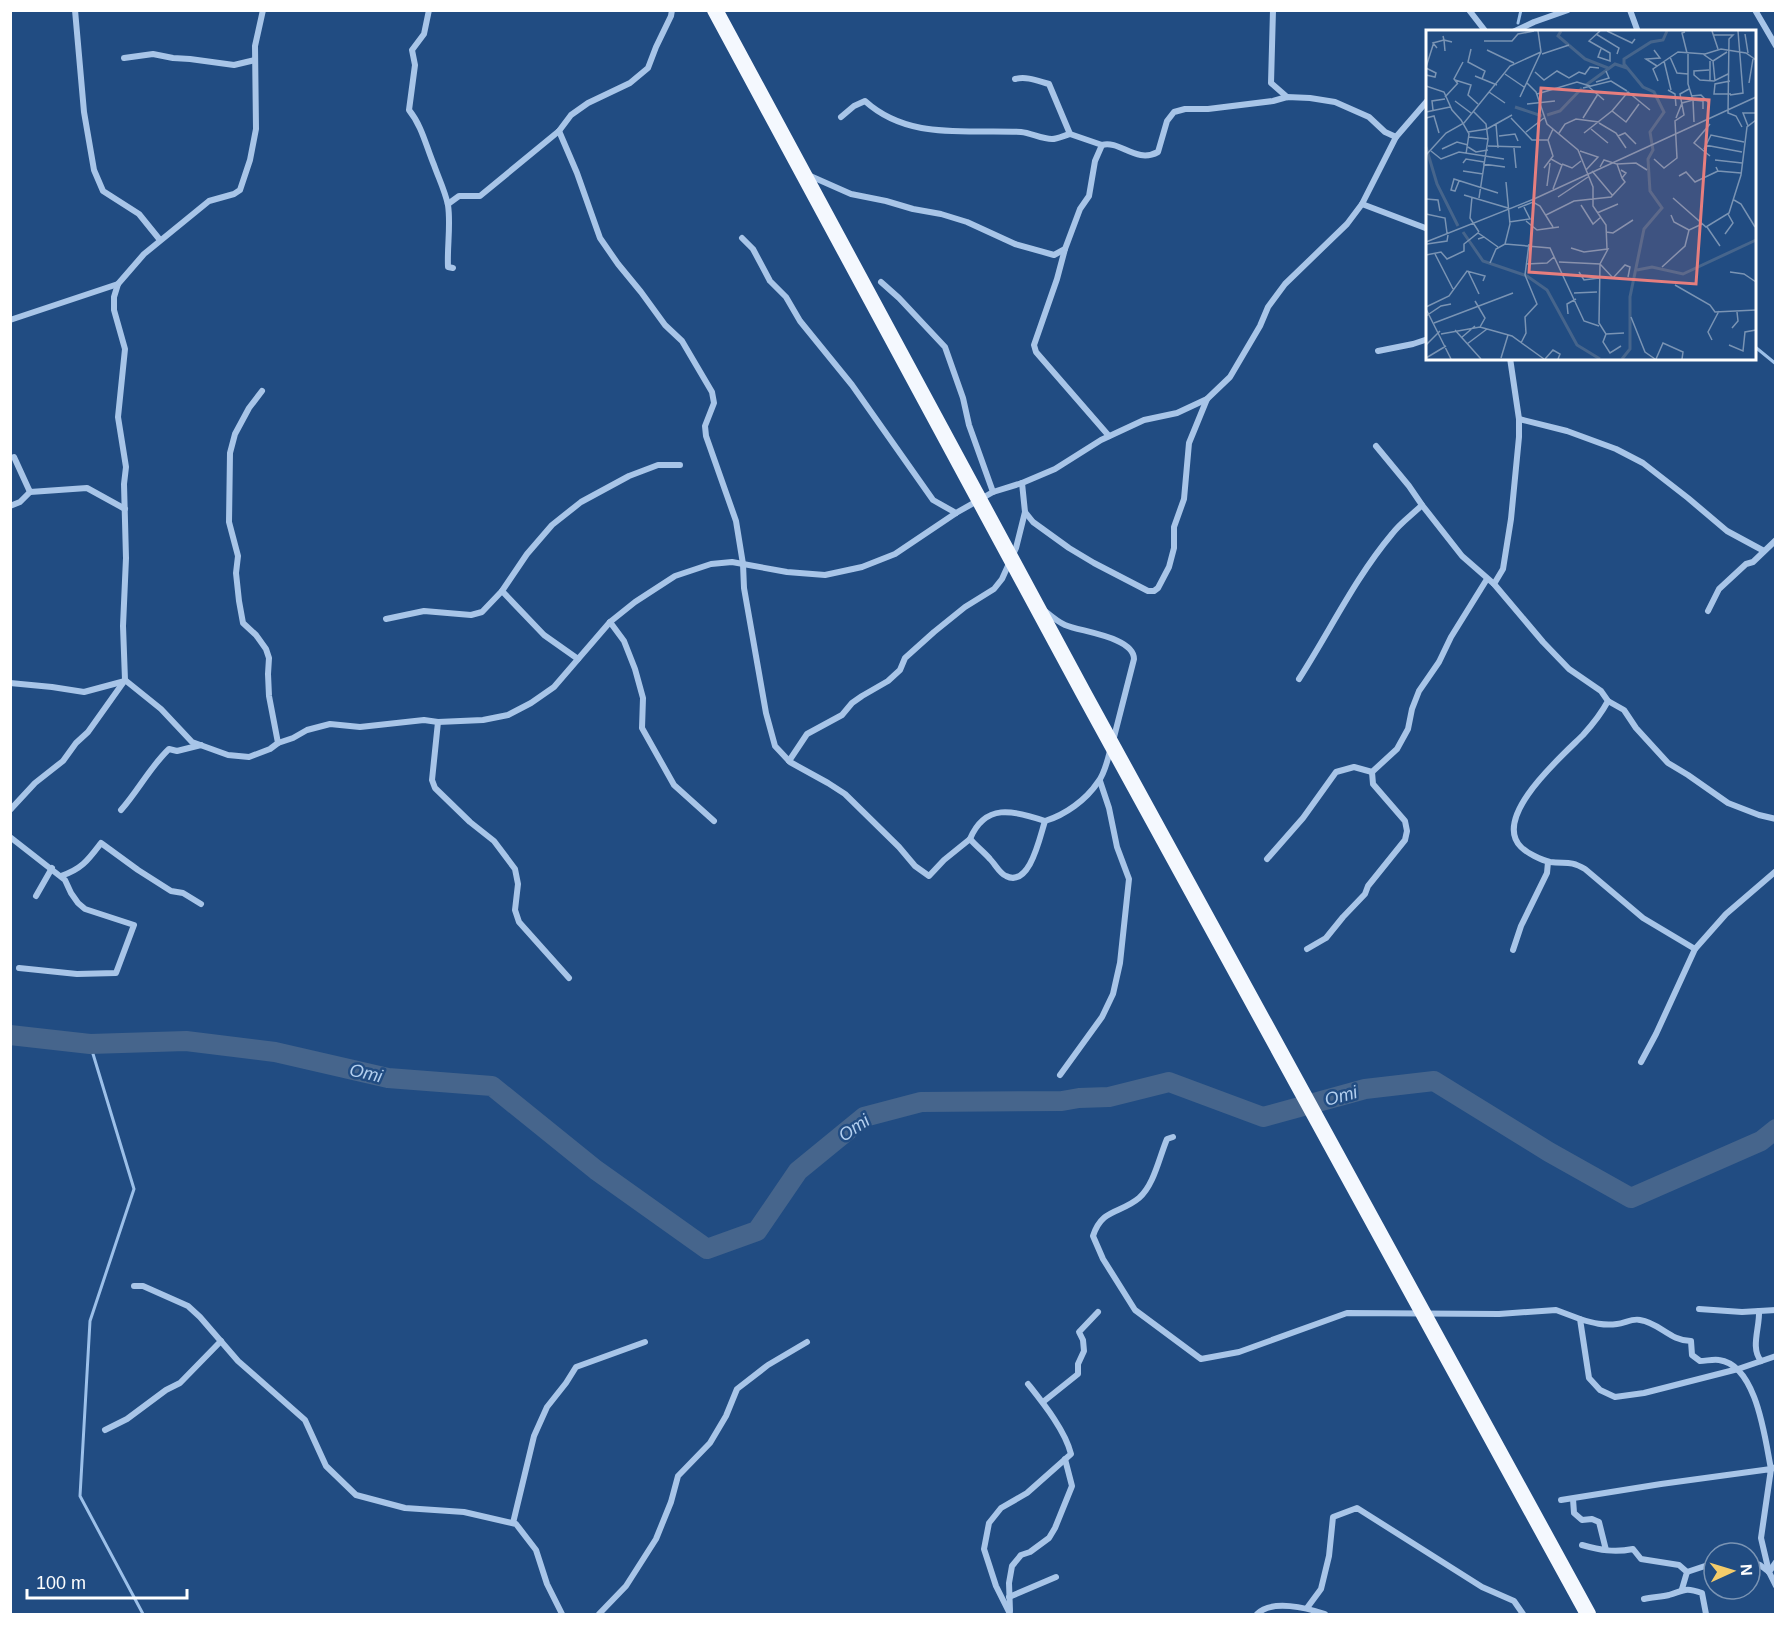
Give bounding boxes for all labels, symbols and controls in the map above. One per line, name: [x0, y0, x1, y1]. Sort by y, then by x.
inset map: [1426, 30, 1756, 360]
water label: Omi: [348, 1060, 385, 1087]
water label: Omi: [1322, 1082, 1360, 1110]
water label: Omi: [835, 1110, 874, 1146]
north arrow: [1702, 1541, 1762, 1601]
scale bar: [27, 1562, 188, 1600]
text: N: [1738, 1564, 1755, 1576]
text: 100 m: [36, 1573, 86, 1593]

